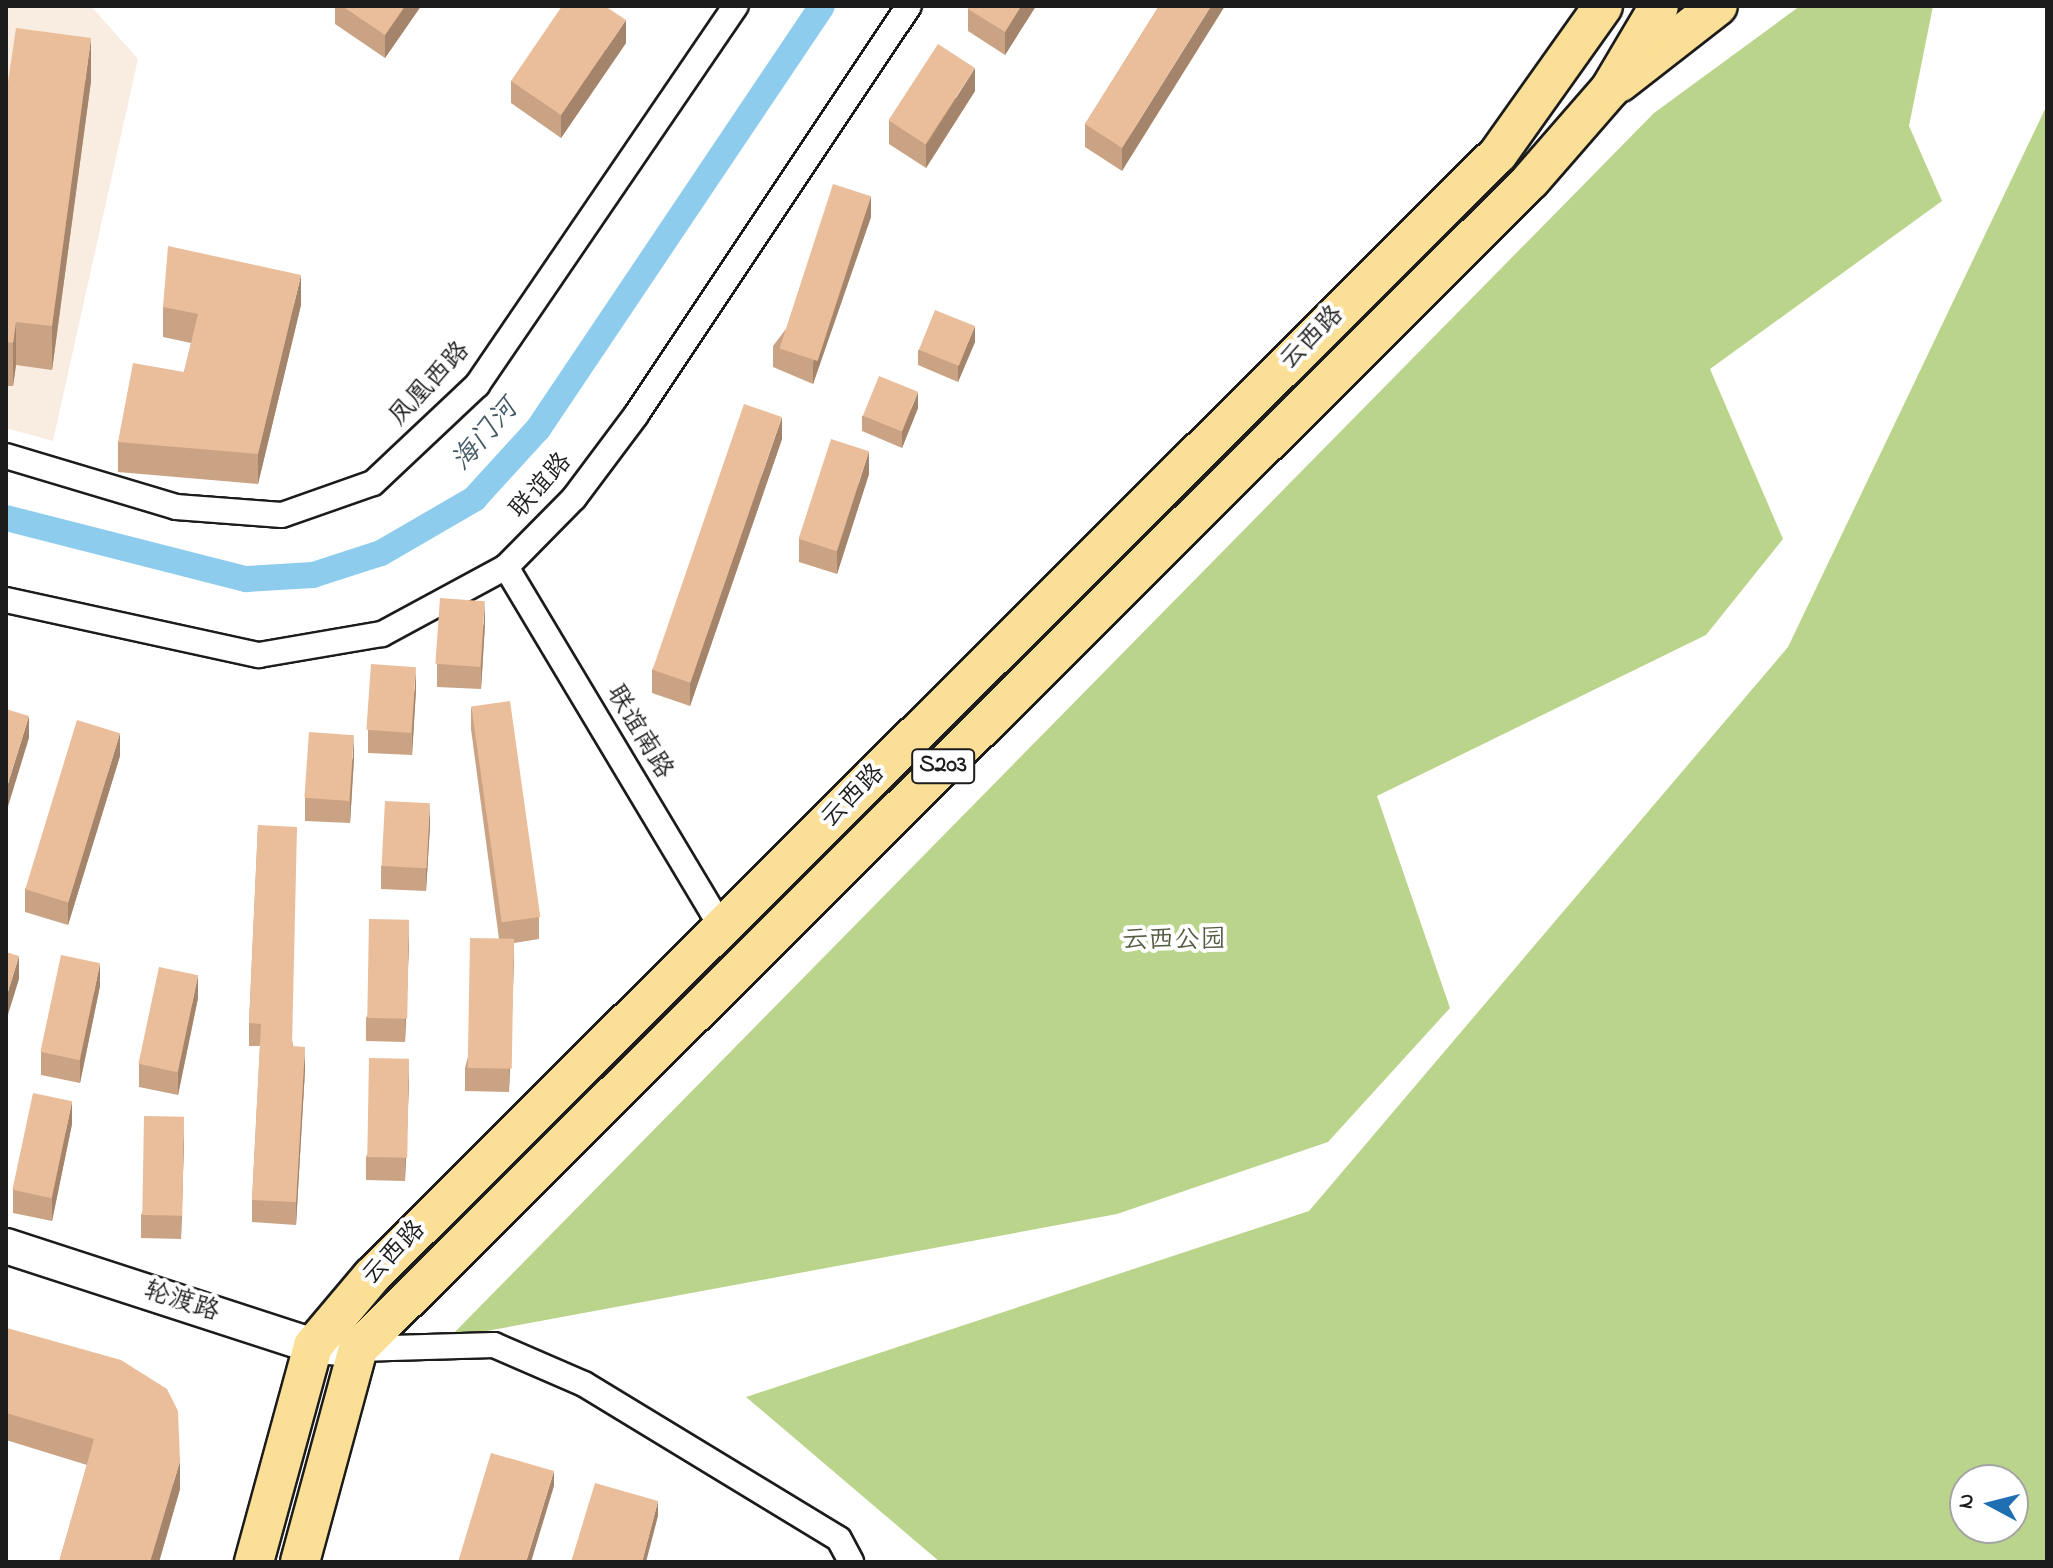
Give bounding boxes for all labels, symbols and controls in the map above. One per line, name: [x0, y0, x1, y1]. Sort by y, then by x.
street label: 云西路: [1274, 300, 1352, 378]
street label: 凤凰西路: [384, 336, 478, 434]
water label: 海门河: [446, 393, 526, 479]
street label: 联谊路: [504, 448, 580, 526]
street label: 联谊南路: [598, 680, 678, 786]
road number: S203: [911, 746, 975, 786]
street label: 云西路: [815, 758, 893, 836]
park label: 云西公园: [1122, 926, 1226, 958]
street label: 云西路: [357, 1215, 433, 1293]
street label: 轮渡路: [139, 1276, 223, 1330]
north arrow: [1949, 1464, 2029, 1544]
text: N: [1950, 1492, 1984, 1511]

